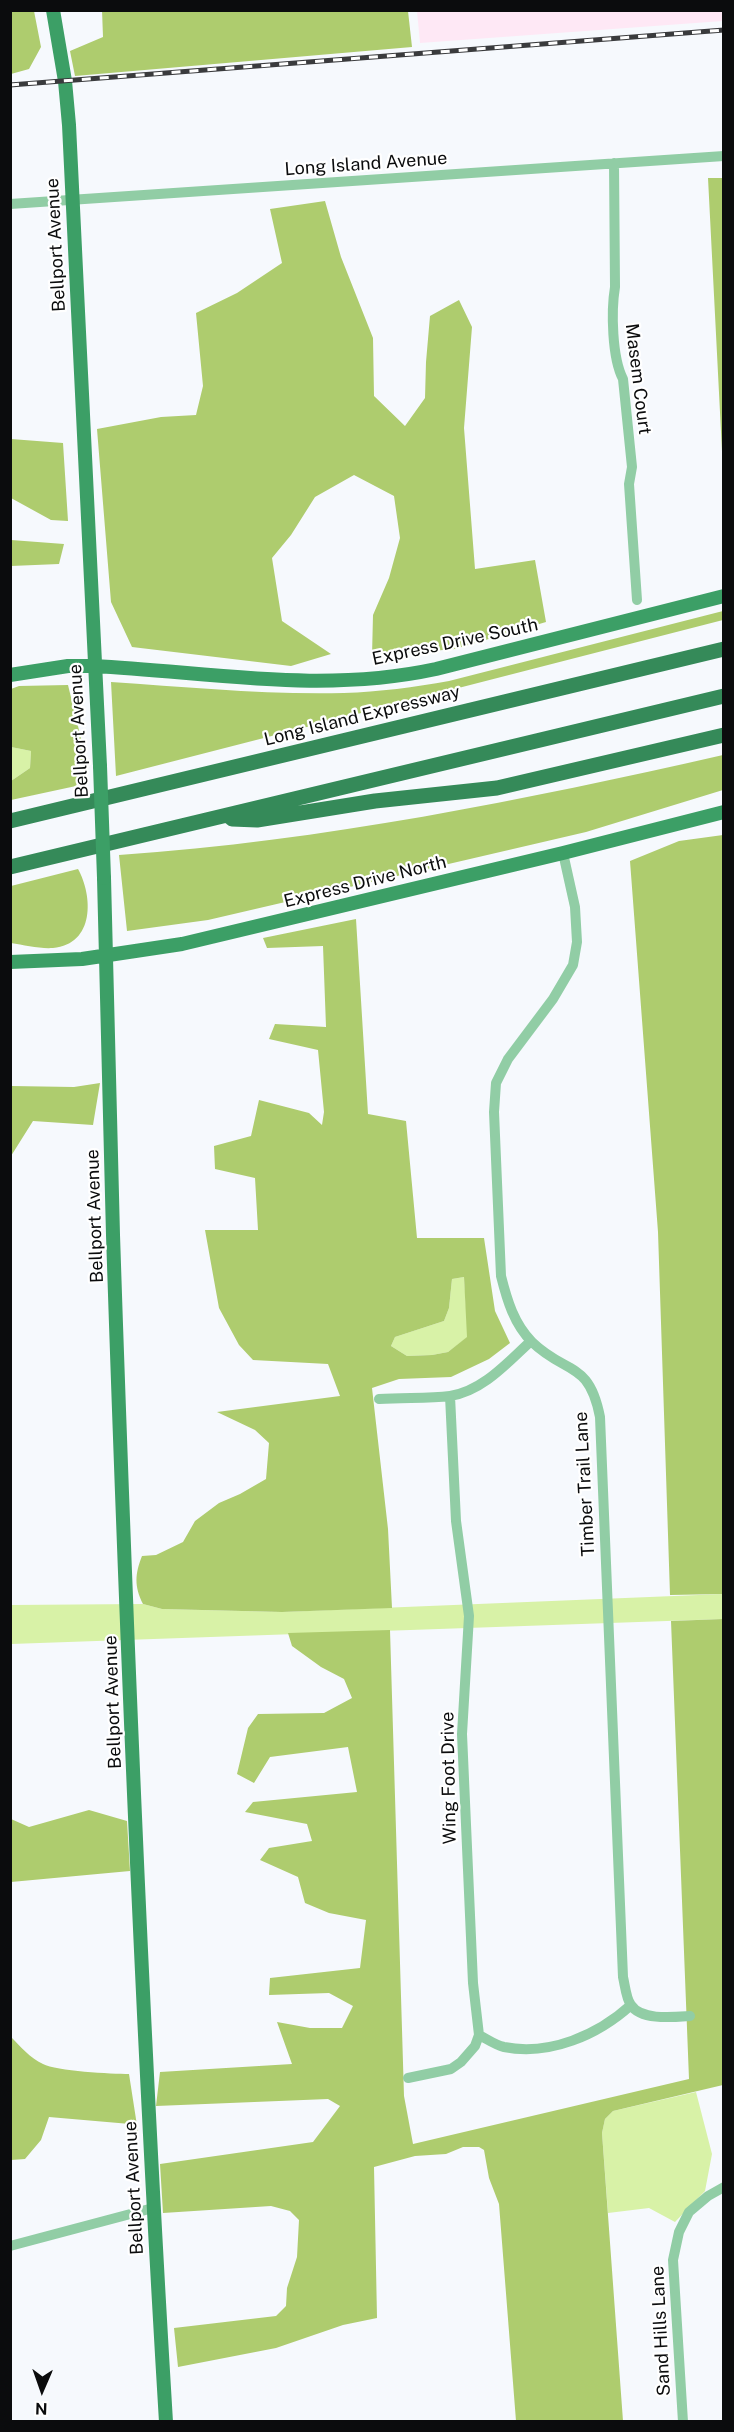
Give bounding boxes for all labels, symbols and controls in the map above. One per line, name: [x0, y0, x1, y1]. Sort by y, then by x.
street label: Long Island Avenue: [284, 148, 448, 180]
street label: Bellport Avenue: [42, 178, 70, 312]
street label: Masem Court: [620, 322, 656, 436]
street label: Express Drive South: [370, 614, 540, 670]
street label: Bellport Avenue: [65, 664, 93, 798]
street label: Long Island Expressway: [262, 681, 462, 751]
street label: Express Drive North: [282, 851, 448, 913]
street label: Bellport Avenue: [82, 1149, 108, 1283]
street label: Timber Trail Lane: [570, 1411, 600, 1557]
street label: Bellport Avenue: [100, 1635, 126, 1769]
street label: Wing Foot Drive: [437, 1712, 461, 1844]
street label: Bellport Avenue: [120, 2121, 148, 2255]
street label: Sand Hills Lane: [647, 2265, 675, 2397]
north arrow: [12, 2360, 72, 2420]
text: N: [35, 2399, 48, 2418]

